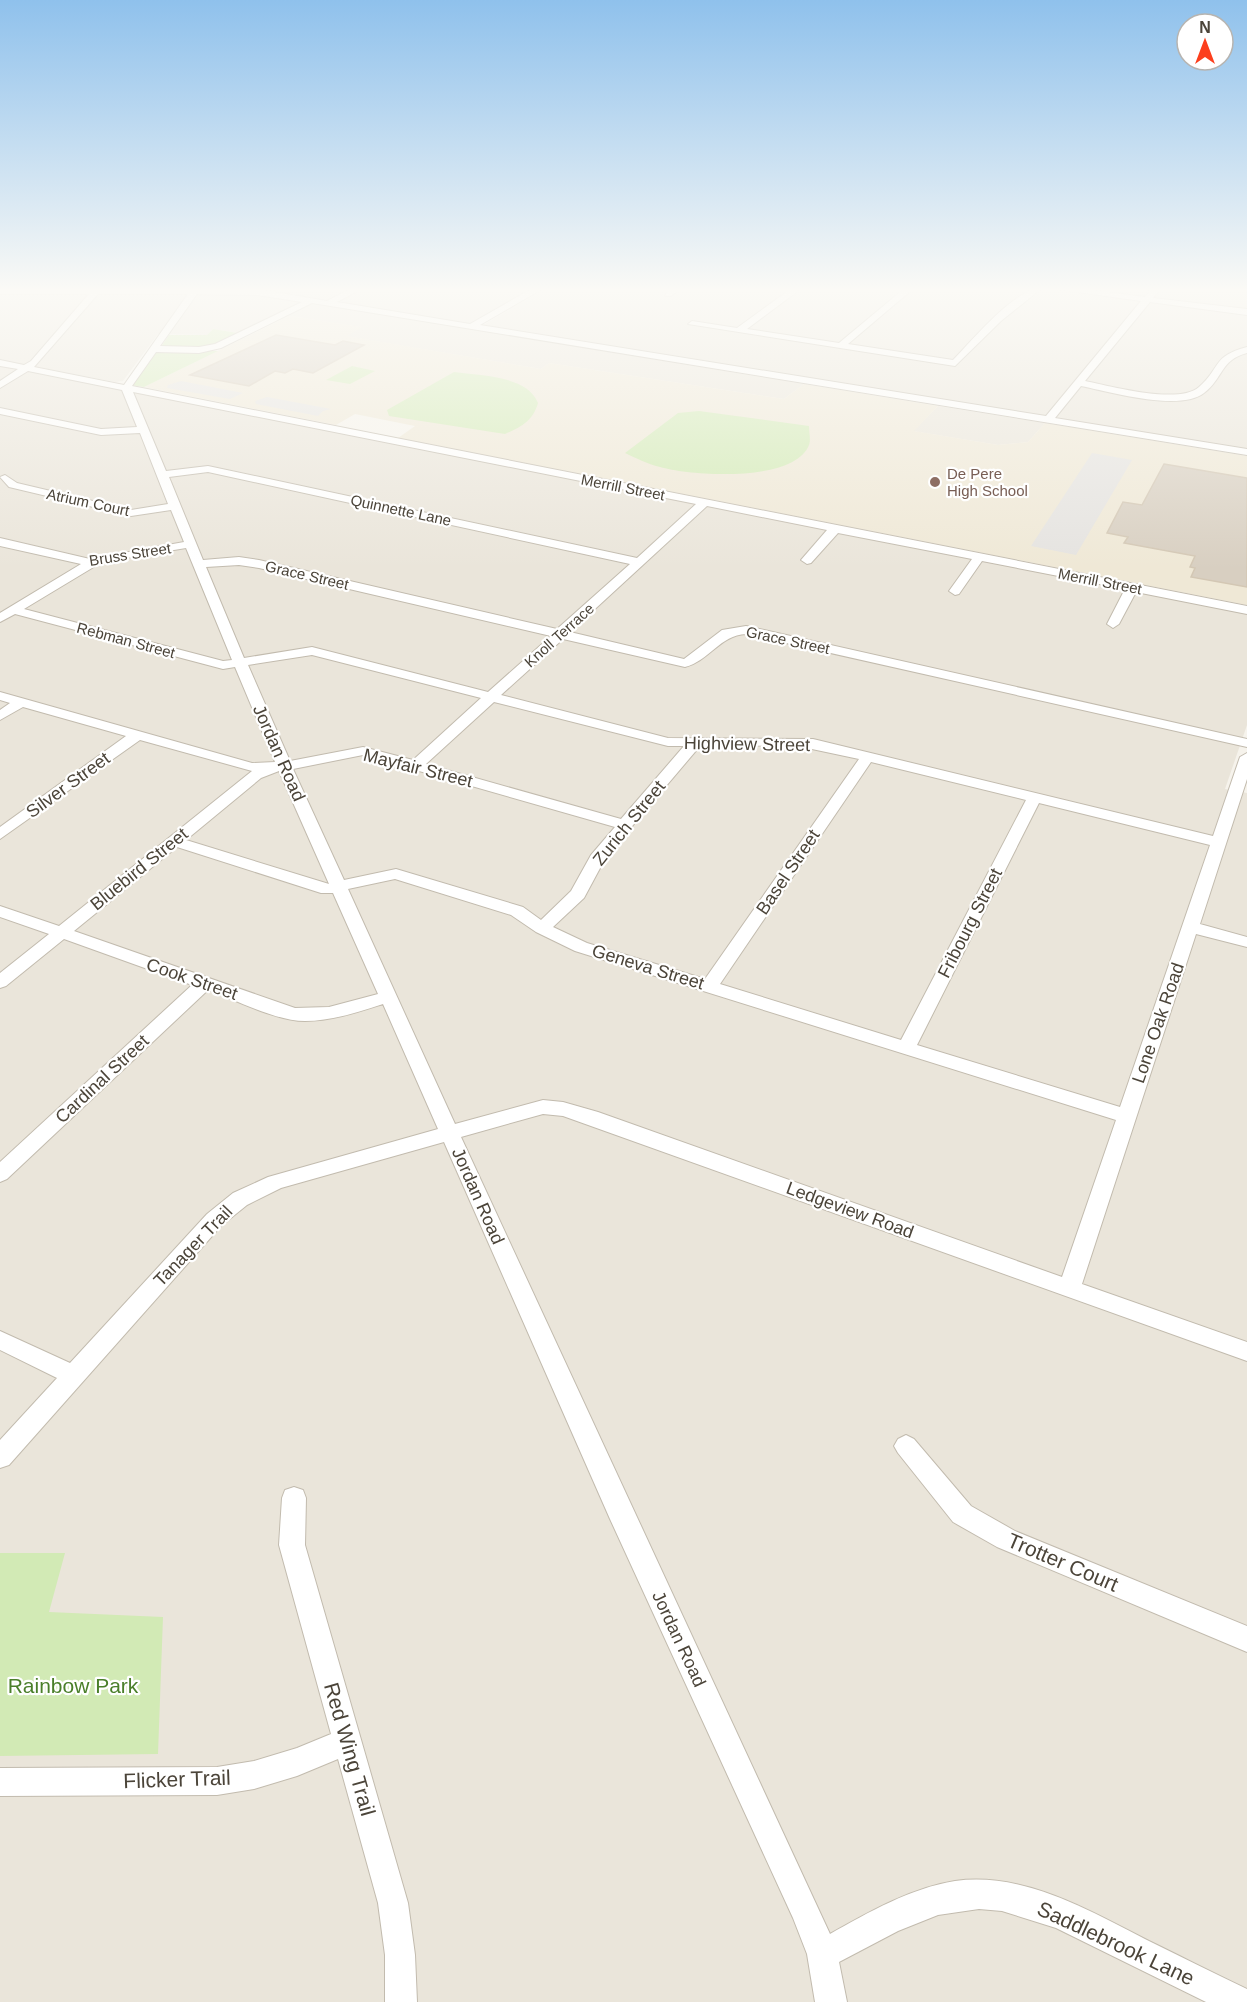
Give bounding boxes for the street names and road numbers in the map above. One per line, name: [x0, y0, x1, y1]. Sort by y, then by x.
street label: Merrill Street: [580, 471, 667, 504]
street label: Atrium Court: [45, 485, 132, 519]
street label: Quinnette Lane: [349, 491, 453, 529]
street label: Bruss Street: [88, 539, 173, 569]
street label: Grace Street: [264, 557, 351, 593]
street label: Merrill Street: [1057, 565, 1144, 598]
street label: Knoll Terrace: [521, 599, 597, 671]
street label: Rebman Street: [75, 619, 178, 661]
street label: Grace Street: [745, 623, 832, 657]
street label: Jordan Road: [249, 702, 309, 804]
street label: Highview Street: [684, 733, 810, 755]
street label: Mayfair Street: [361, 745, 475, 791]
street label: Silver Street: [22, 748, 114, 822]
street label: Zurich Street: [589, 777, 669, 869]
street label: Bluebird Street: [86, 824, 192, 914]
street label: Basel Street: [752, 826, 824, 918]
street label: Fribourg Street: [934, 865, 1006, 981]
street label: Geneva Street: [590, 940, 706, 994]
street label: Cook Street: [144, 954, 240, 1004]
street label: Lone Oak Road: [1128, 960, 1188, 1086]
street label: Cardinal Street: [51, 1031, 153, 1127]
street label: Jordan Road: [448, 1145, 508, 1247]
street label: Ledgeview Road: [784, 1178, 916, 1242]
street label: Tanager Trail: [150, 1202, 236, 1290]
street label: Trotter Court: [1004, 1528, 1122, 1596]
street label: Jordan Road: [648, 1588, 710, 1690]
street label: Red Wing Trail: [320, 1680, 380, 1818]
street label: Flicker Trail: [123, 1766, 231, 1792]
street label: Saddlebrook Lane: [1034, 1897, 1198, 1989]

